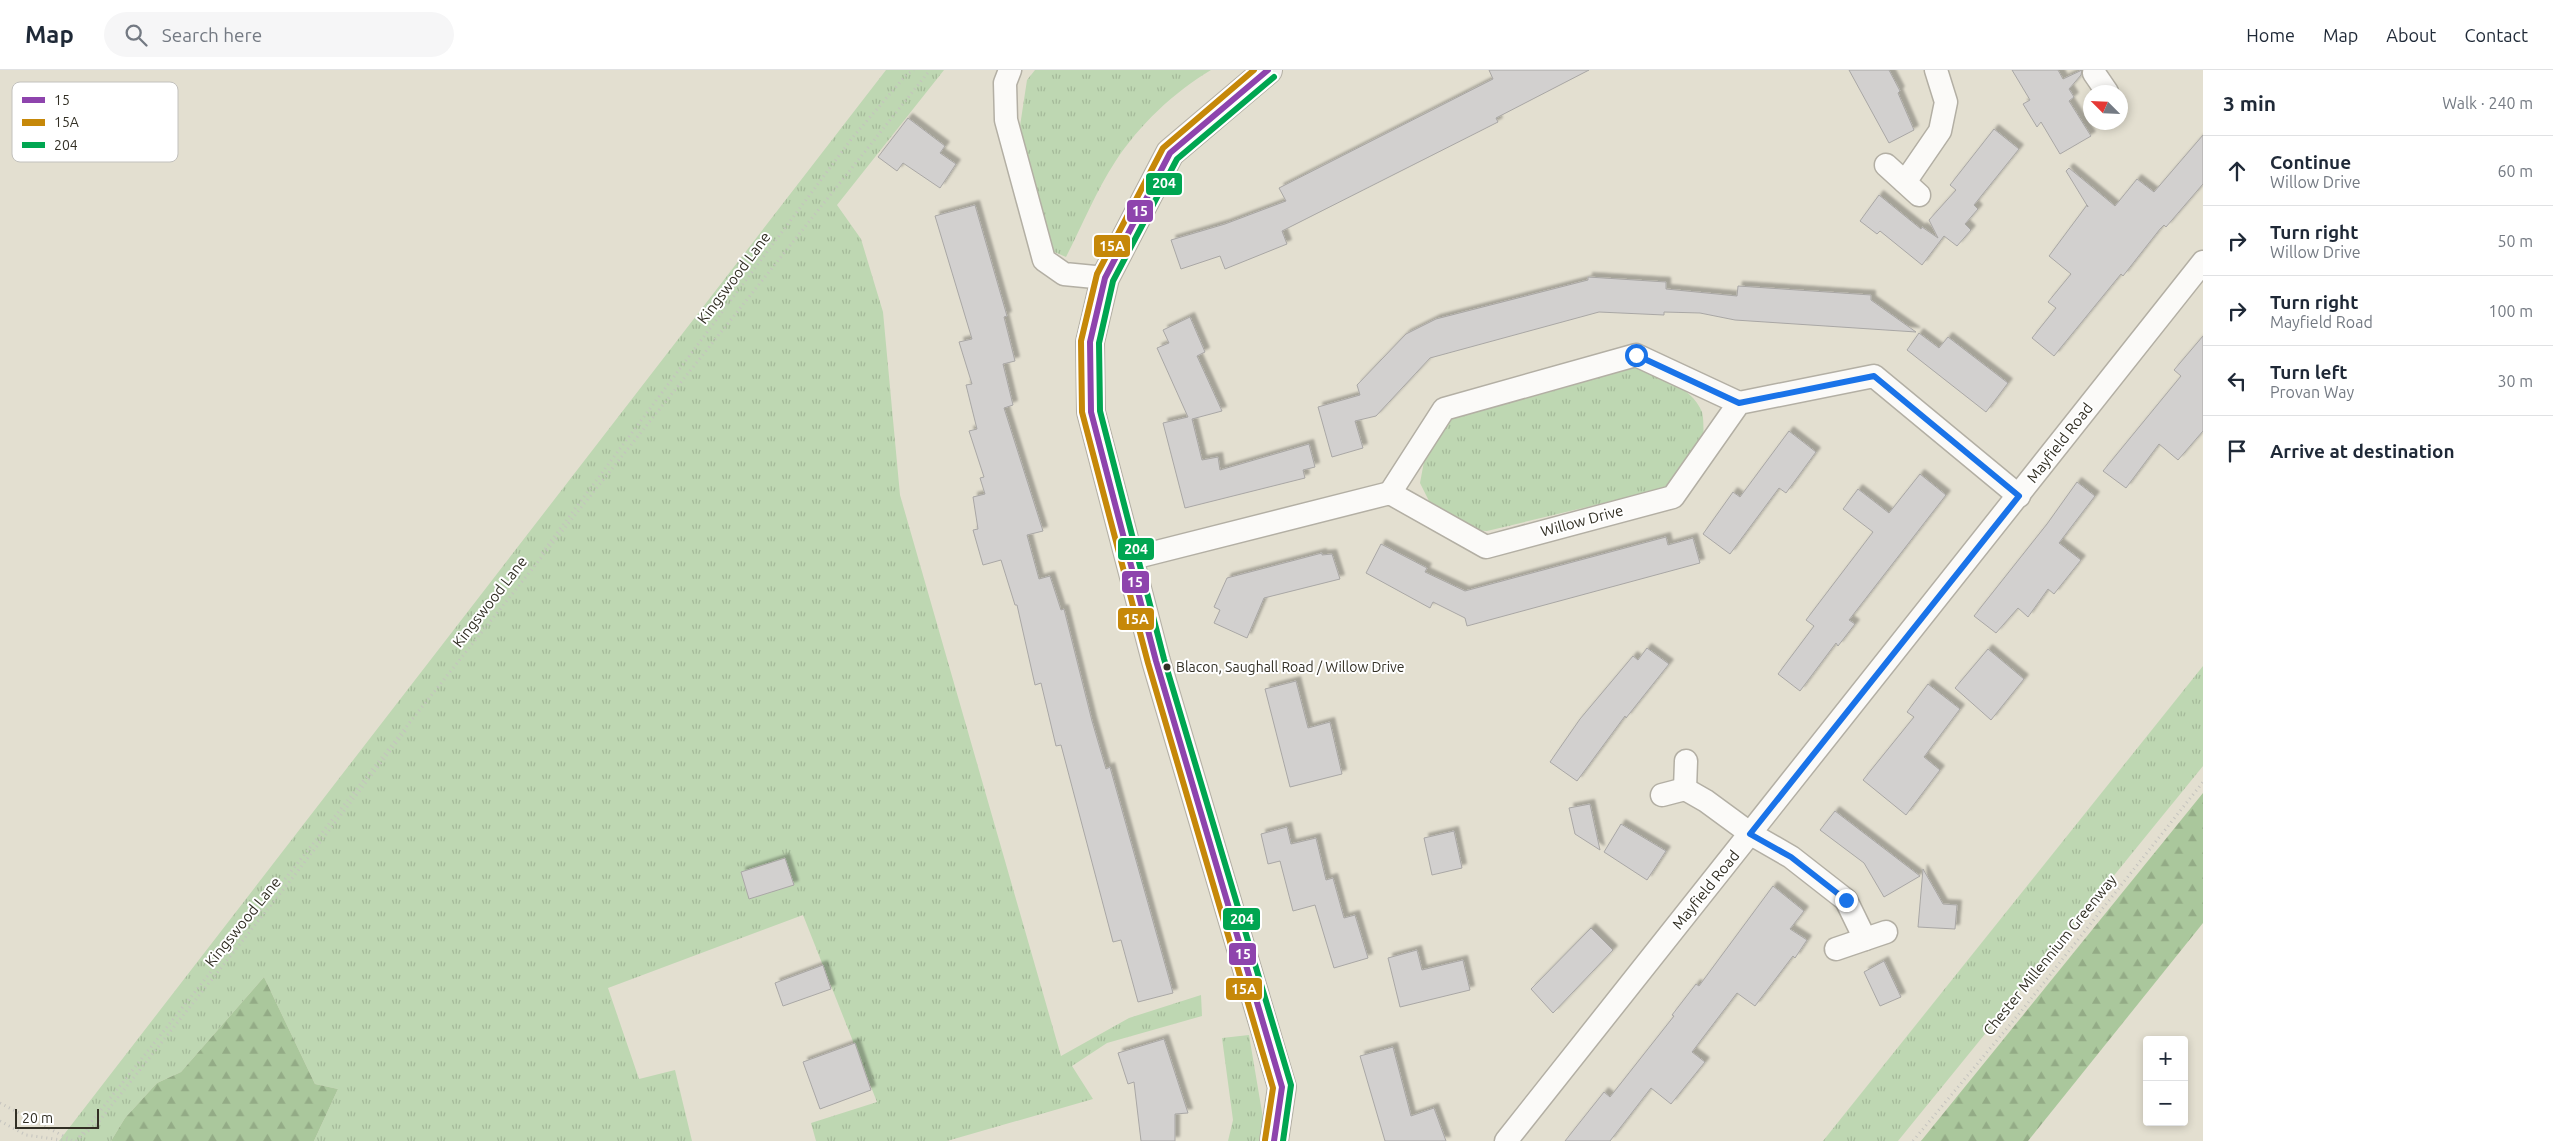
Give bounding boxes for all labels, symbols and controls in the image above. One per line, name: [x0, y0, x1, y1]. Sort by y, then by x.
search box: [104, 12, 454, 57]
text: Map: [25, 21, 74, 48]
icon: search: [122, 21, 150, 49]
text: Search here: [162, 24, 262, 46]
text: Home: [2246, 25, 2295, 45]
text: Map: [2323, 25, 2358, 45]
text: About: [2386, 25, 2436, 45]
text: Contact: [2464, 25, 2528, 45]
legend: [12, 82, 178, 162]
north arrow: [2083, 85, 2128, 130]
text: 3 min: [2223, 91, 2276, 115]
text: 15: [54, 92, 70, 108]
text: Walk · 240 m: [2442, 94, 2533, 112]
text: 15A: [54, 114, 79, 130]
text: 204: [54, 137, 78, 153]
text: Continue: [2270, 151, 2351, 173]
icon: ahead: [2223, 157, 2251, 185]
text: 60 m: [2497, 162, 2533, 180]
line badge: 204: [1145, 172, 1183, 196]
text: Willow Drive: [2270, 173, 2361, 191]
text: 204: [1152, 175, 1176, 191]
line badge: 15: [1126, 199, 1154, 223]
text: 15: [1132, 203, 1148, 219]
text: Turn right: [2270, 221, 2358, 243]
icon: right: [2223, 227, 2251, 255]
street label: Kingswood Lane: [694, 229, 774, 327]
text: 50 m: [2497, 232, 2533, 250]
line badge: 15A: [1093, 234, 1131, 258]
text: 15A: [1099, 238, 1125, 254]
text: Willow Drive: [2270, 243, 2361, 261]
text: Turn right: [2270, 291, 2358, 313]
icon: right: [2223, 297, 2251, 325]
text: 100 m: [2488, 302, 2533, 320]
text: Mayfield Road: [2270, 313, 2373, 331]
route start: [1625, 344, 1648, 367]
text: Turn left: [2270, 361, 2348, 383]
icon: left: [2223, 367, 2251, 395]
text: 30 m: [2497, 372, 2533, 390]
text: Provan Way: [2270, 383, 2354, 401]
street label: Mayfield Road: [2023, 400, 2096, 486]
icon: arrive: [2223, 437, 2251, 465]
text: Arrive at destination: [2270, 440, 2455, 462]
street label: Willow Drive: [1539, 501, 1625, 540]
line badge: 204: [1117, 537, 1155, 561]
text: 204: [1124, 541, 1148, 557]
street label: Kingswood Lane: [449, 553, 530, 650]
line badge: 15: [1121, 570, 1150, 594]
text: 15: [1127, 574, 1143, 590]
line badge: 15A: [1117, 607, 1155, 631]
text: 15A: [1123, 611, 1149, 627]
place label: Blacon, Saughall Road / Willow Drive: [1176, 659, 1405, 675]
marker: Blacon, Saughall Road / Willow Drive: [1162, 662, 1172, 672]
street label: Mayfield Road: [1669, 847, 1743, 932]
street label: Chester Millennium Greenway: [1980, 871, 2120, 1038]
street label: Kingswood Lane: [201, 873, 284, 970]
route end: [1835, 889, 1858, 912]
line badge: 204: [1222, 907, 1261, 931]
text: 204: [1230, 911, 1254, 927]
line badge: 15: [1228, 942, 1257, 966]
text: 15: [1235, 946, 1251, 962]
line badge: 15A: [1225, 977, 1263, 1001]
text: 15A: [1231, 981, 1257, 997]
map controls: [2143, 1036, 2188, 1126]
button: +: [2143, 1036, 2188, 1081]
button: −: [2143, 1081, 2188, 1126]
scale bar: [15, 1106, 99, 1129]
text: 20 m: [22, 1110, 53, 1126]

